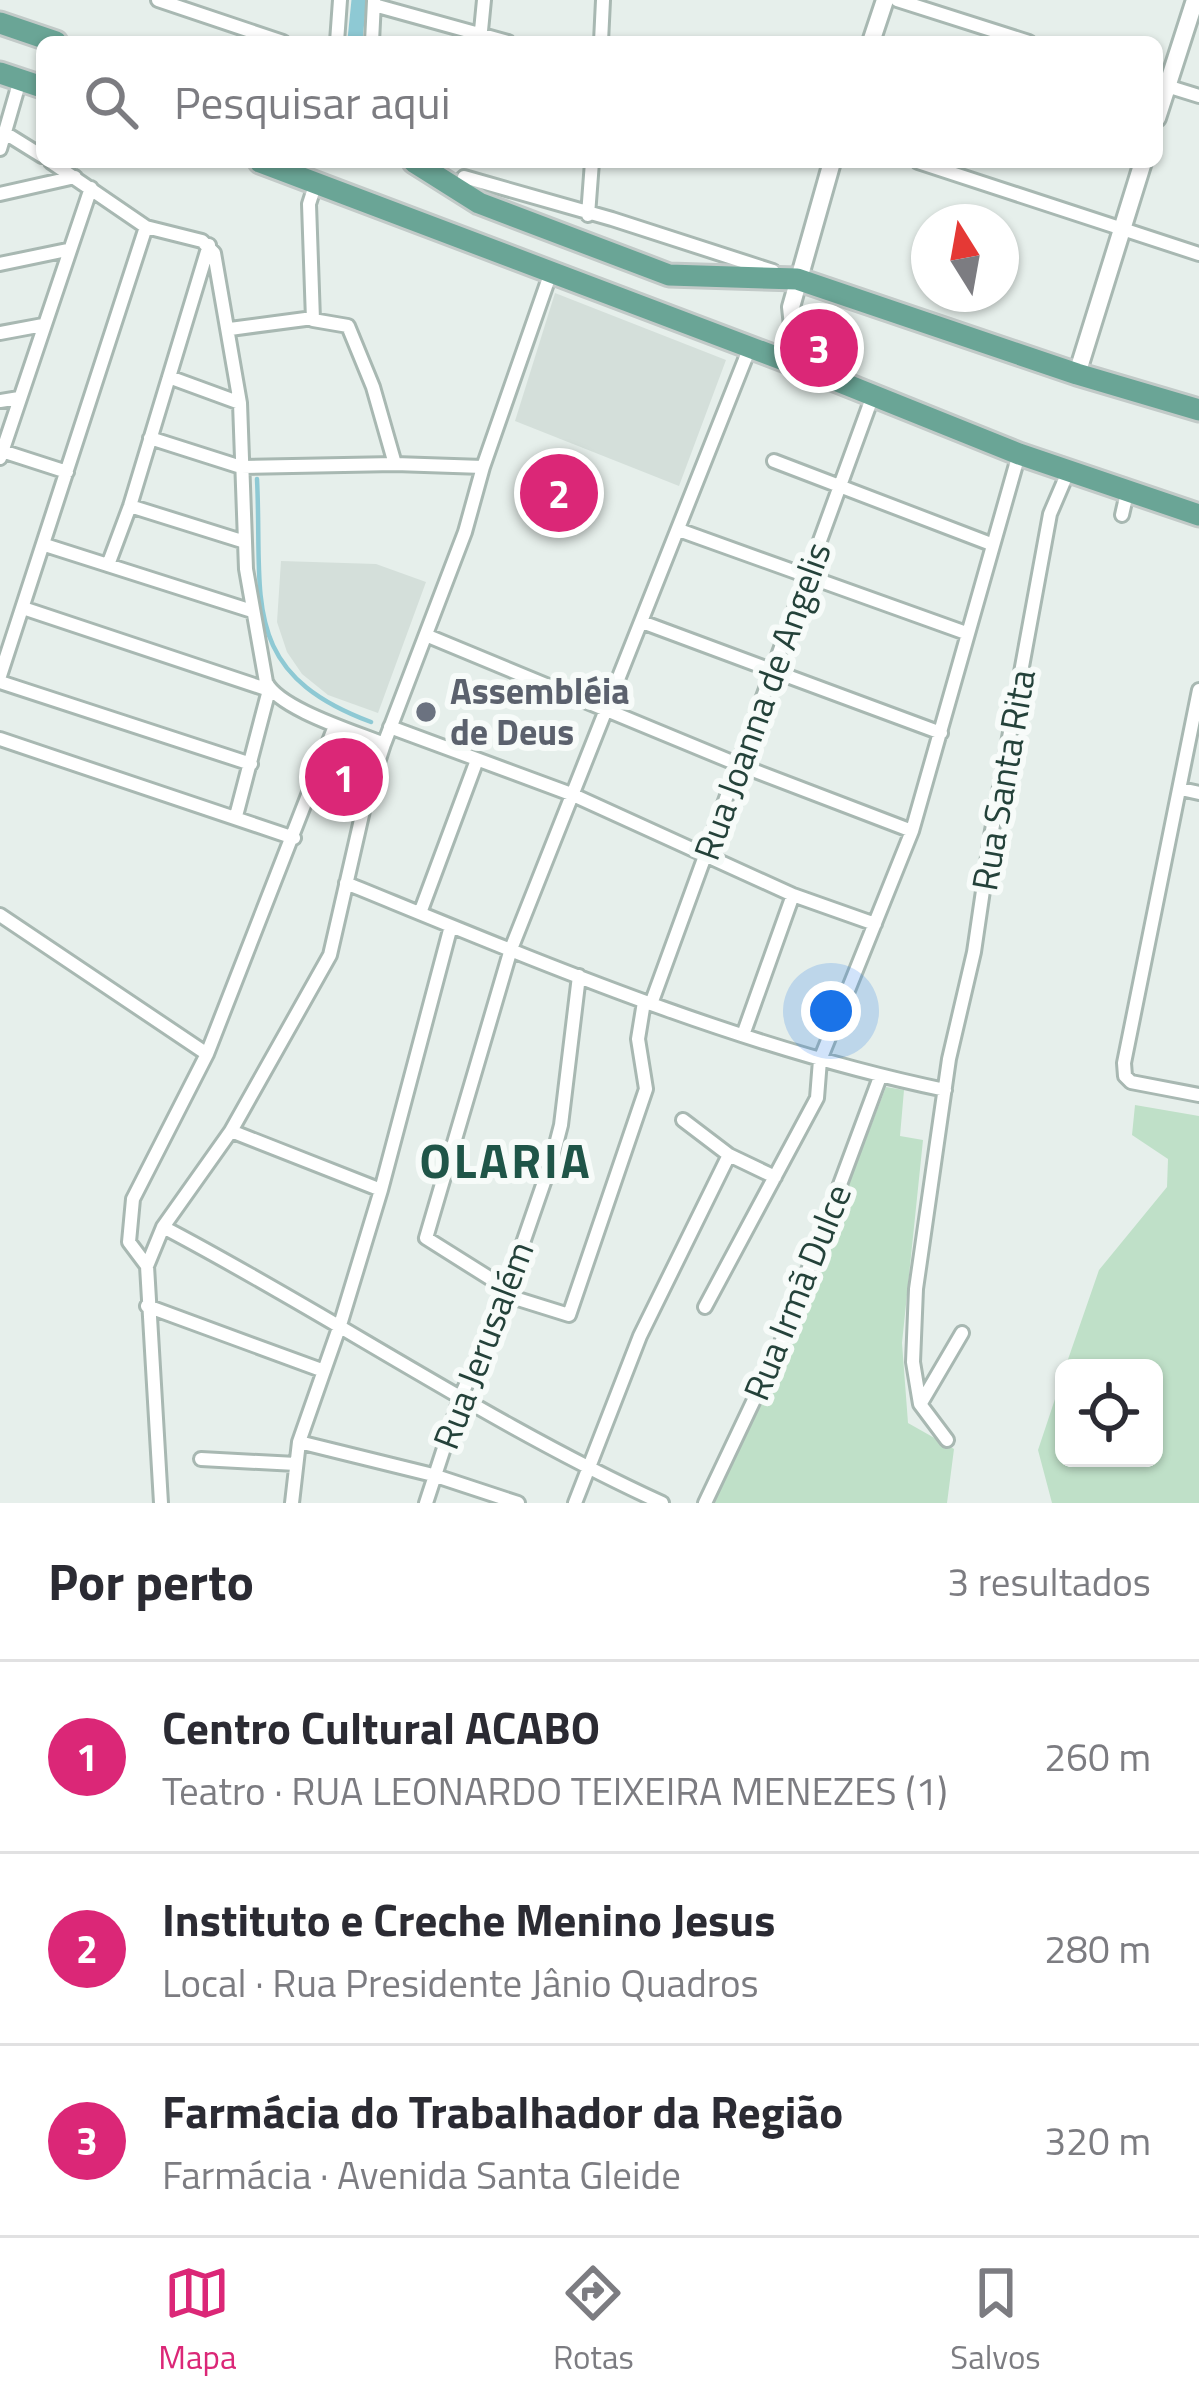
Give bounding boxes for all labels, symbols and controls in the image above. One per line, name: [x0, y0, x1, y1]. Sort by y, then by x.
search box: [36, 36, 1163, 168]
text: Pesquisar aqui: [174, 68, 450, 136]
icon: search: [78, 69, 144, 135]
north arrow: [911, 204, 1019, 312]
pin: 3: [780, 303, 858, 393]
pin: 2: [520, 448, 598, 538]
street label: Rua Joanna de Angelis: [678, 534, 845, 867]
place label: Assembléia de Deus: [450, 663, 630, 759]
street label: Rua Santa Rita: [956, 665, 1049, 895]
marker: Assembléia de Deus: [413, 699, 439, 725]
pin: 1: [305, 732, 383, 822]
your location: [801, 981, 861, 1041]
district label: OLARIA: [419, 1124, 593, 1197]
street label: Rua Irmã Dulce: [728, 1175, 865, 1408]
street label: Rua Jerusalém: [418, 1233, 547, 1457]
map controls: [1055, 1359, 1163, 1467]
button: locate: [1055, 1359, 1163, 1467]
text: Por perto: [48, 1542, 254, 1620]
text: 3 resultados: [947, 1552, 1151, 1611]
text: Centro Cultural ACABO: [162, 1693, 600, 1761]
text: 1: [76, 1727, 98, 1786]
text: 260 m: [1044, 1727, 1151, 1786]
text: Teatro · RUA LEONARDO TEIXEIRA MENEZES (1): [162, 1761, 948, 1820]
text: Instituto e Creche Menino Jesus: [162, 1885, 775, 1953]
text: 2: [76, 1919, 98, 1978]
text: 280 m: [1044, 1919, 1151, 1978]
text: Local · Rua Presidente Jânio Quadros: [162, 1953, 759, 2012]
text: Farmácia do Trabalhador da Região: [162, 2077, 843, 2145]
text: 3: [76, 2111, 98, 2170]
text: 320 m: [1044, 2111, 1151, 2170]
text: Farmácia · Avenida Santa Gleide: [162, 2145, 681, 2204]
tab: Mapa: [158, 2260, 236, 2382]
tab: Rotas: [553, 2260, 634, 2382]
tab: Salvos: [950, 2260, 1041, 2382]

